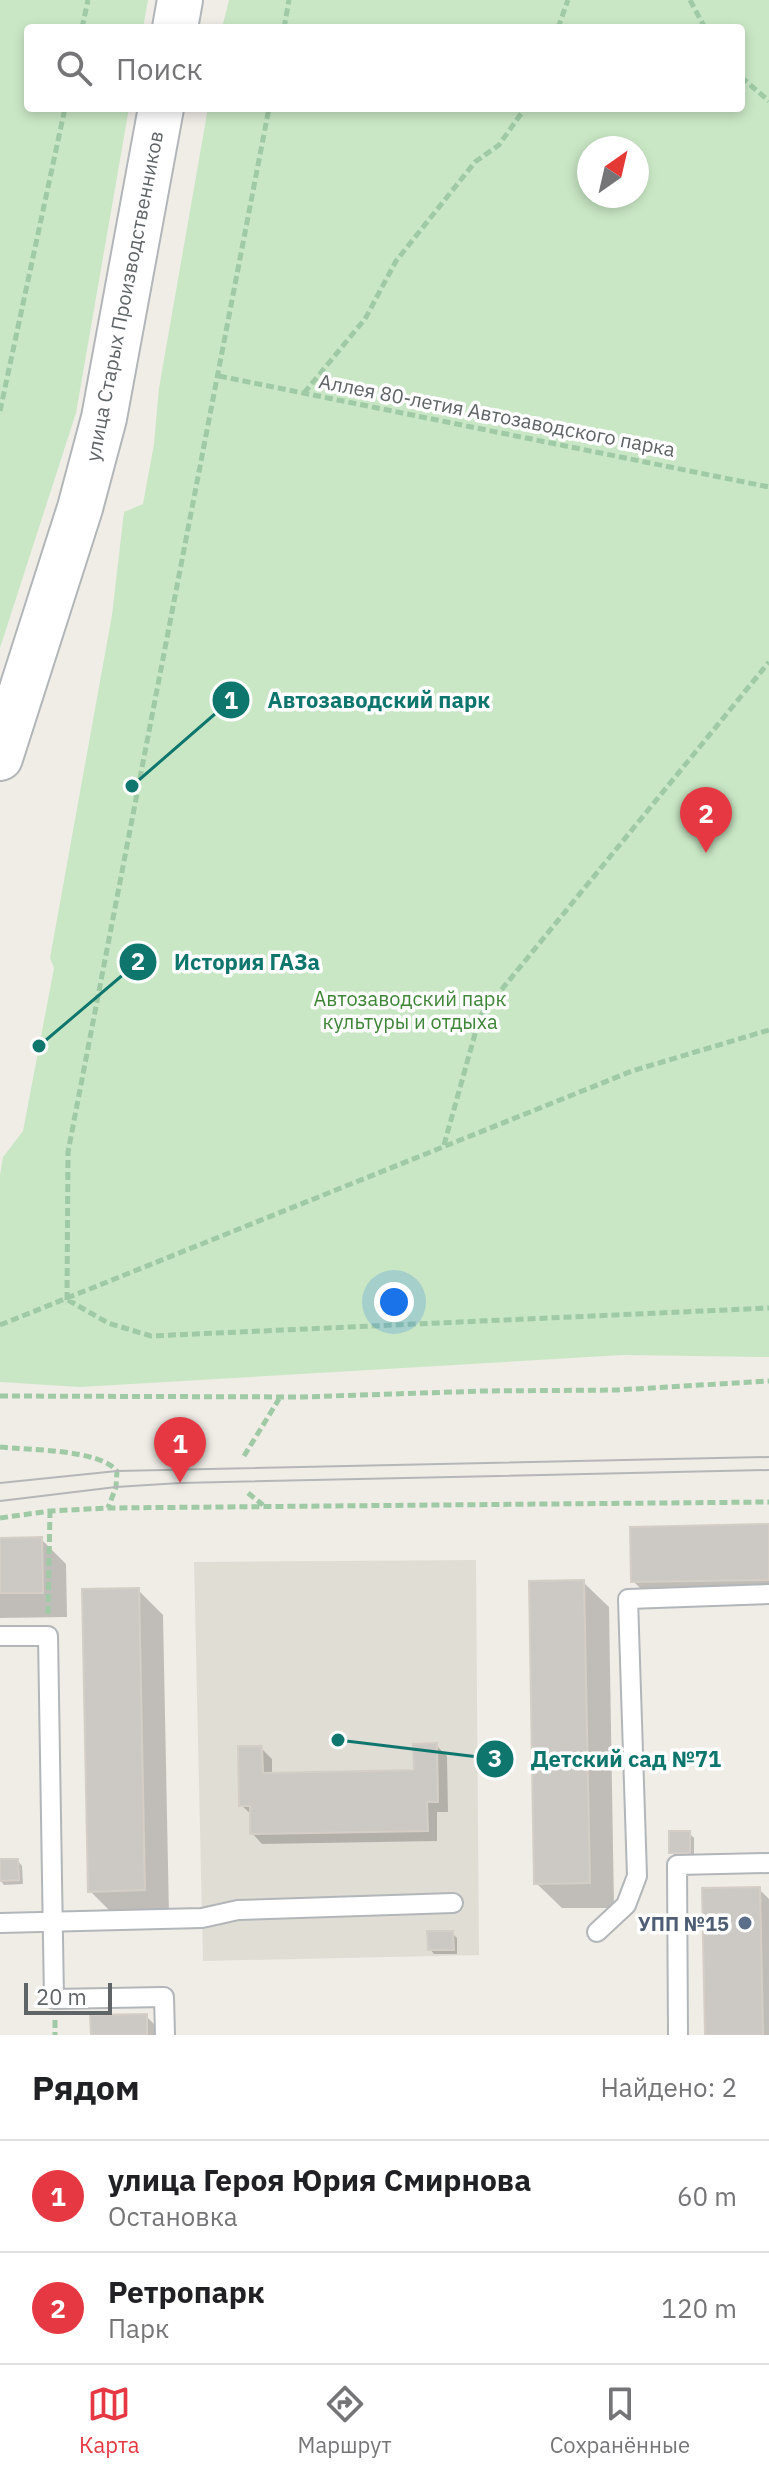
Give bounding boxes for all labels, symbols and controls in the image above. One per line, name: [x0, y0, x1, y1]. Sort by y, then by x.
search box: [24, 24, 745, 112]
icon: search: [52, 46, 96, 90]
text: Поиск: [116, 49, 203, 88]
street label: улица Старых Производственников: [79, 128, 169, 464]
north arrow: [577, 136, 649, 208]
street label: Аллея 80-летия Автозаводского парка: [317, 367, 678, 463]
callout: Автозаводский парк: [211, 677, 506, 723]
text: 1: [224, 684, 238, 716]
text: Автозаводский парк: [268, 685, 490, 714]
pin: 2: [680, 787, 732, 853]
callout: История ГАЗа: [118, 939, 336, 985]
text: 2: [131, 945, 145, 977]
text: История ГАЗа: [174, 947, 320, 976]
park label: Автозаводский парк культуры и отдыха: [314, 985, 506, 1035]
your location: [374, 1282, 414, 1322]
pin: 1: [154, 1417, 206, 1483]
callout: Детский сад №71: [475, 1736, 737, 1782]
text: 3: [488, 1742, 502, 1774]
text: Детский сад №71: [531, 1744, 721, 1773]
place label: УПП №15: [638, 1910, 729, 1937]
marker: УПП №15: [736, 1914, 754, 1932]
scale bar: [24, 1979, 112, 2015]
text: 20 m: [36, 1982, 87, 2011]
text: Рядом: [32, 2065, 140, 2109]
text: Найдено: 2: [600, 2070, 737, 2104]
text: улица Героя Юрия Смирнова: [108, 2160, 531, 2199]
text: 1: [50, 2179, 66, 2213]
text: 60 m: [677, 2179, 737, 2213]
text: Остановка: [108, 2199, 238, 2233]
text: Ретропарк: [108, 2272, 265, 2311]
text: 2: [50, 2291, 66, 2325]
text: 120 m: [661, 2291, 737, 2325]
text: Парк: [108, 2311, 169, 2345]
tab: Карта: [79, 2382, 140, 2459]
tab: Маршрут: [298, 2382, 392, 2459]
tab: Сохранённые: [550, 2382, 690, 2459]

